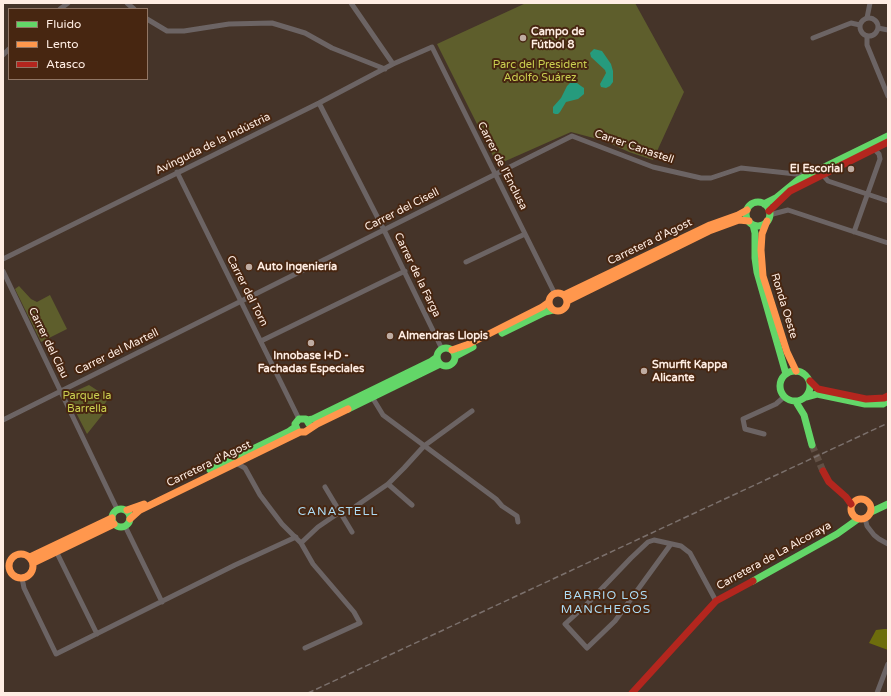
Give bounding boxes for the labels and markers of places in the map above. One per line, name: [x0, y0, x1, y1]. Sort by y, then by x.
place label: Campo de Fútbol 8: [531, 25, 585, 51]
marker: Campo de Fútbol 8: [518, 33, 528, 43]
place label: El Escorial: [790, 162, 843, 176]
marker: El Escorial: [846, 164, 856, 174]
place label: Auto Ingeniería: [257, 260, 337, 274]
marker: Auto Ingeniería: [244, 262, 254, 272]
place label: Almendras Llopis: [398, 329, 488, 343]
marker: Almendras Llopis: [385, 331, 395, 341]
marker: Innobase I+D - Fachadas Especiales: [306, 338, 316, 348]
place label: Innobase I+D - Fachadas Especiales: [258, 349, 364, 375]
place label: Smurfit Kappa Alicante: [652, 358, 727, 384]
marker: Smurfit Kappa Alicante: [639, 366, 649, 376]

